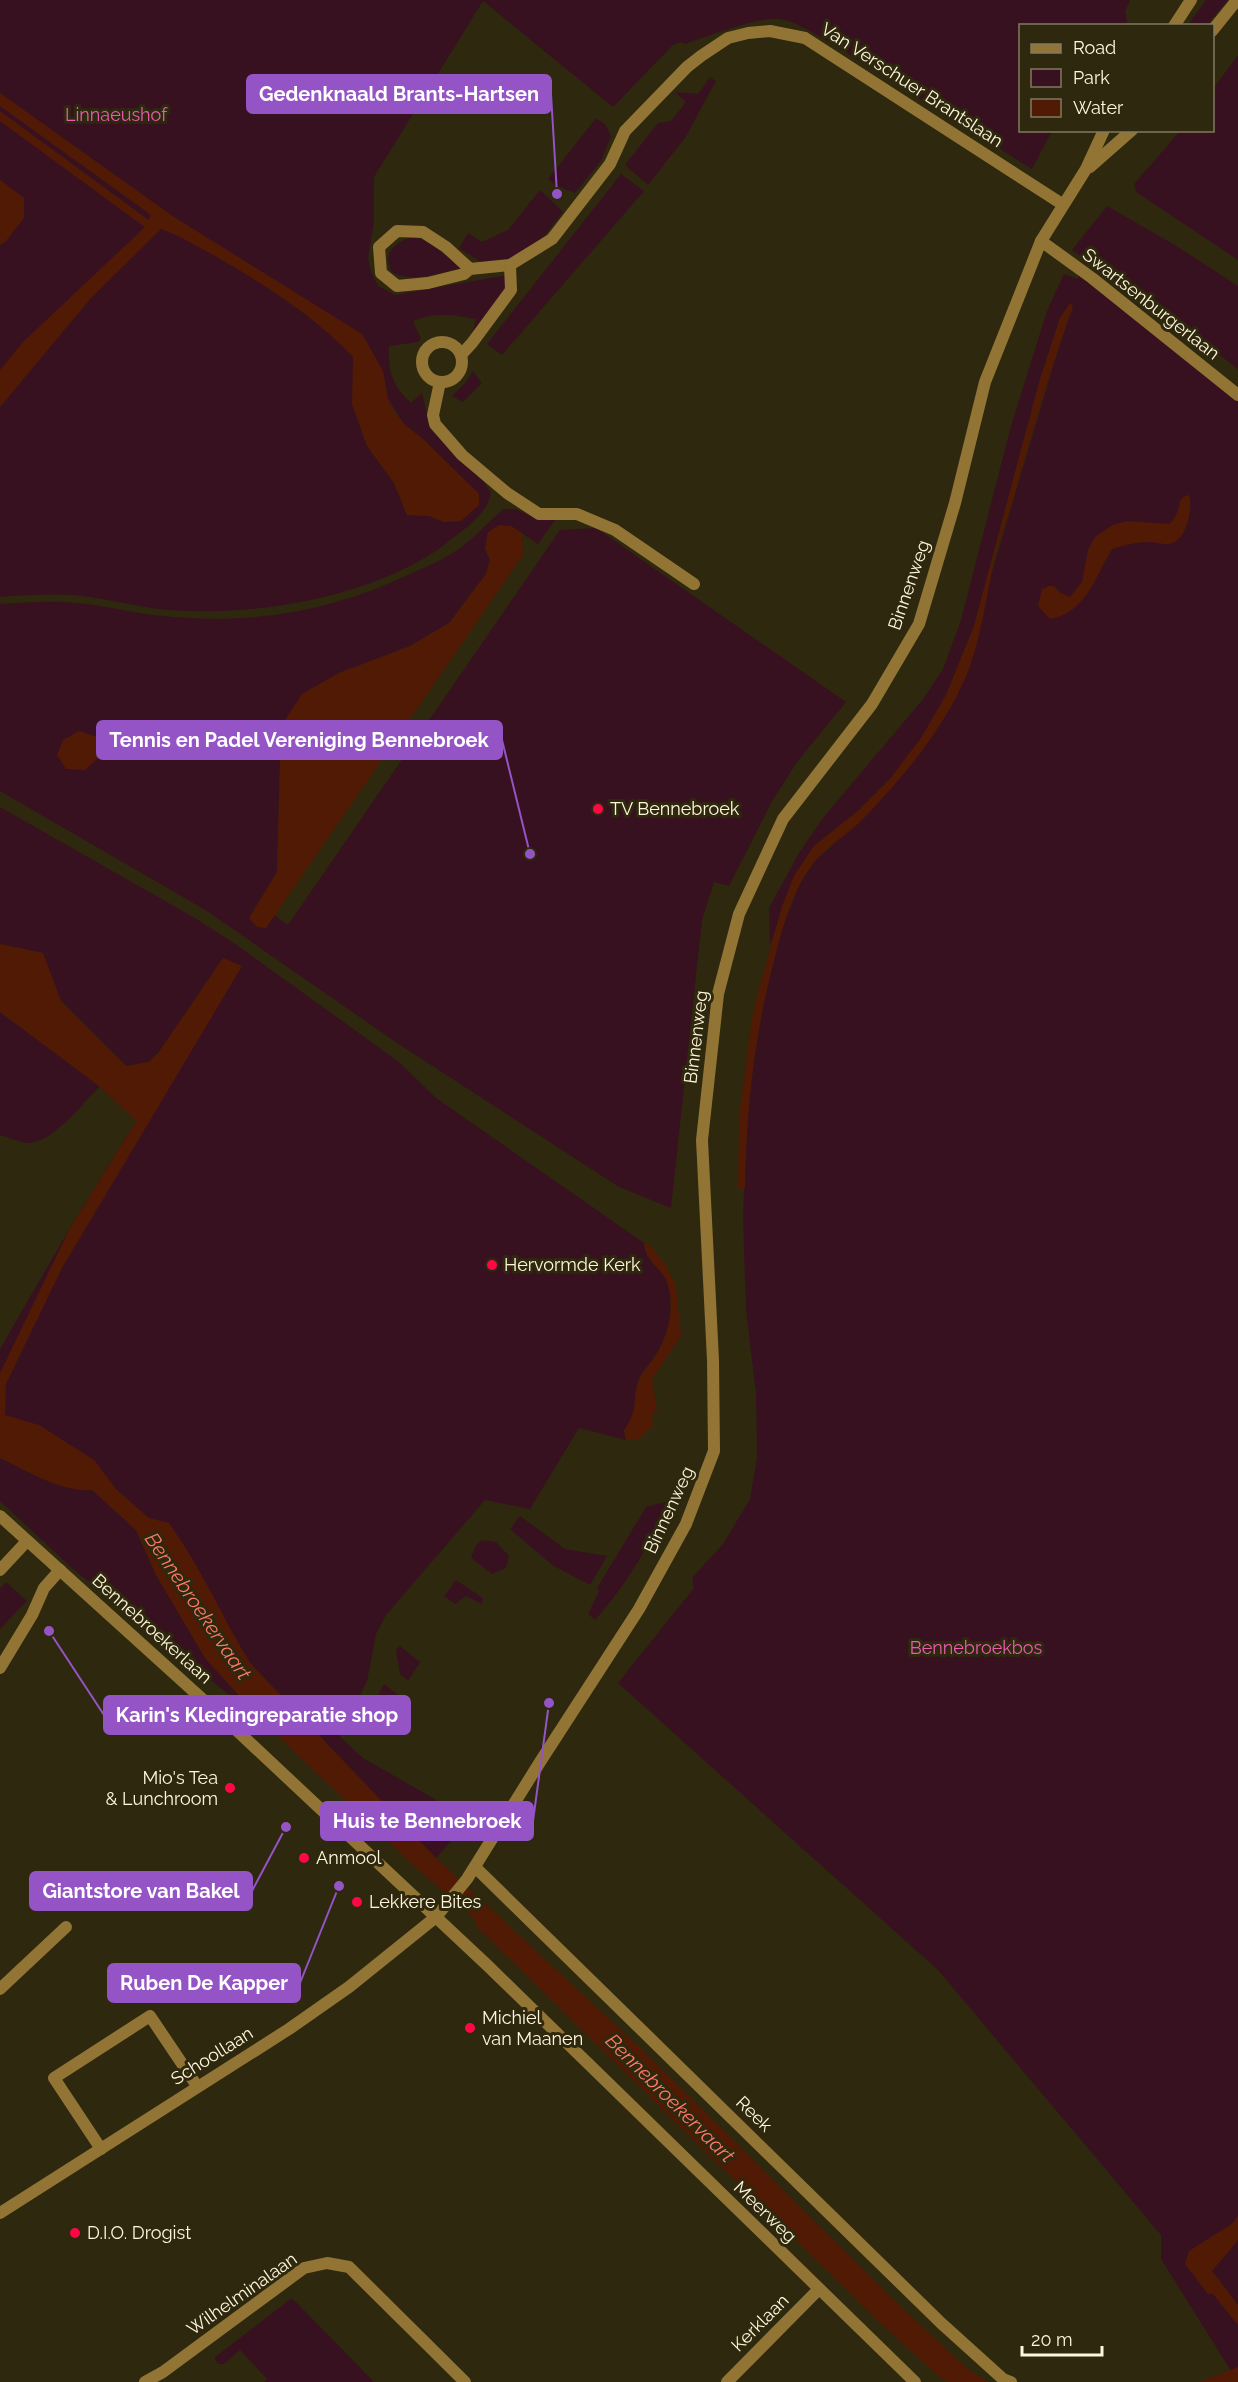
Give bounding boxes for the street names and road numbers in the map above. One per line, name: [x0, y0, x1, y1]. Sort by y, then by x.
street label: Van Verschuer Brantslaan: [817, 18, 1007, 151]
street label: Swartsenburgerlaan: [1079, 244, 1224, 364]
street label: Binnenweg: [883, 537, 934, 633]
street label: Binnenweg: [679, 989, 712, 1085]
street label: Binnenweg: [639, 1463, 698, 1557]
street label: Bennebroekerlaan: [88, 1569, 216, 1688]
street label: Schoollaan: [167, 2022, 257, 2089]
street label: Reek: [732, 2091, 777, 2136]
street label: Meerweg: [730, 2177, 801, 2247]
street label: Wilhelminalaan: [183, 2248, 301, 2339]
street label: Kerklaan: [727, 2290, 793, 2356]

